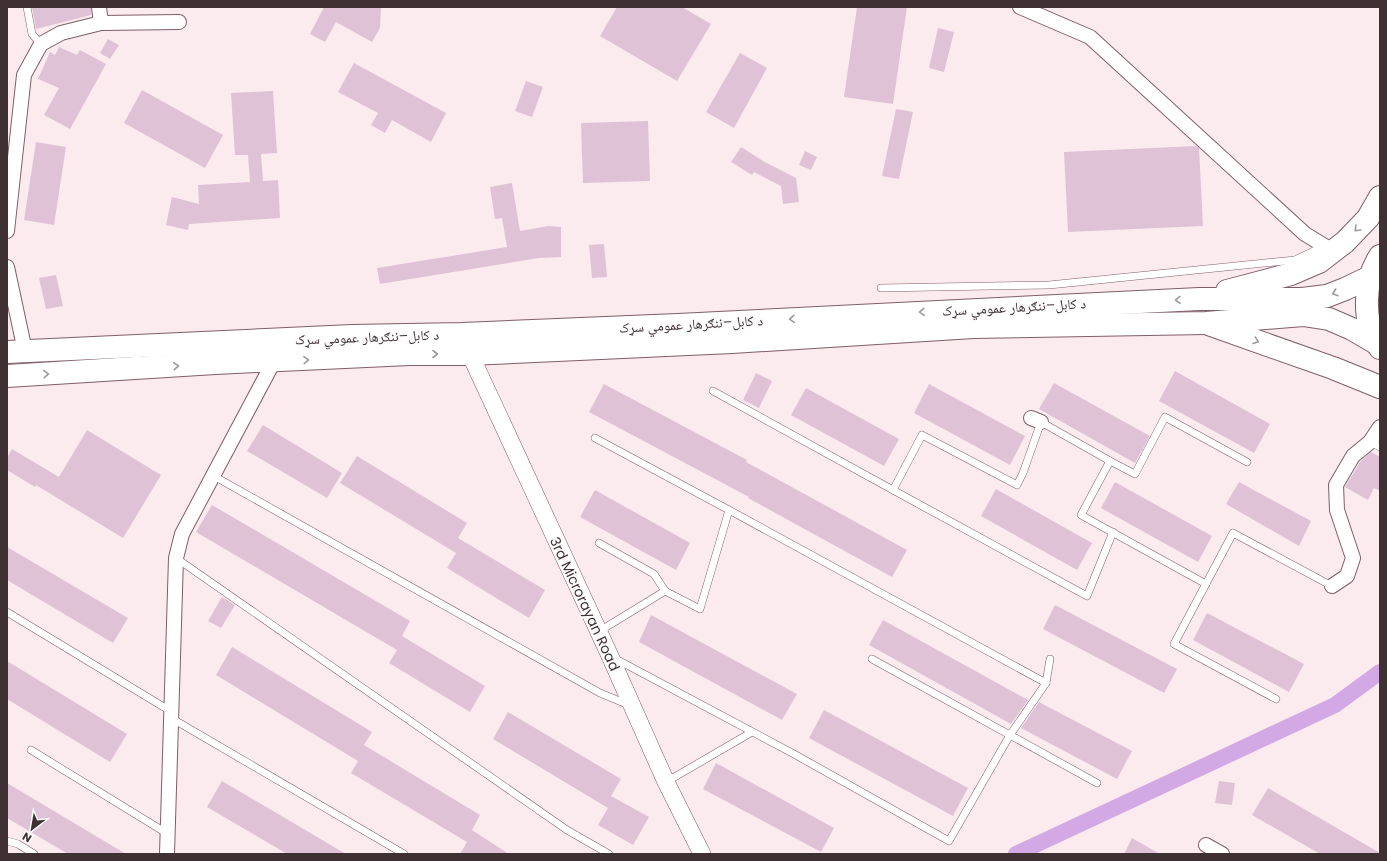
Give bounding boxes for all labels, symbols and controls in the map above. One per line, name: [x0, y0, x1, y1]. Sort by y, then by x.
one-way arrow: [1354, 224, 1362, 232]
one-way arrow: [1332, 288, 1339, 297]
street label: د کابل–ننګرهار عمومي سړک: [941, 293, 1087, 322]
one-way arrow: [1175, 295, 1181, 304]
one-way arrow: [919, 308, 925, 316]
street label: د کابل–ننګرهار عمومي سړک: [618, 310, 764, 339]
one-way arrow: [789, 314, 795, 323]
street label: د کابل–ننګرهار عمومي سړک: [294, 324, 440, 351]
one-way arrow: [1252, 336, 1259, 345]
one-way arrow: [432, 350, 438, 358]
one-way arrow: [303, 355, 309, 364]
one-way arrow: [173, 361, 179, 370]
one-way arrow: [43, 369, 49, 378]
street label: 3rd Microrayan Road: [545, 534, 625, 674]
north arrow: [12, 809, 52, 849]
text: N: [19, 829, 35, 847]

